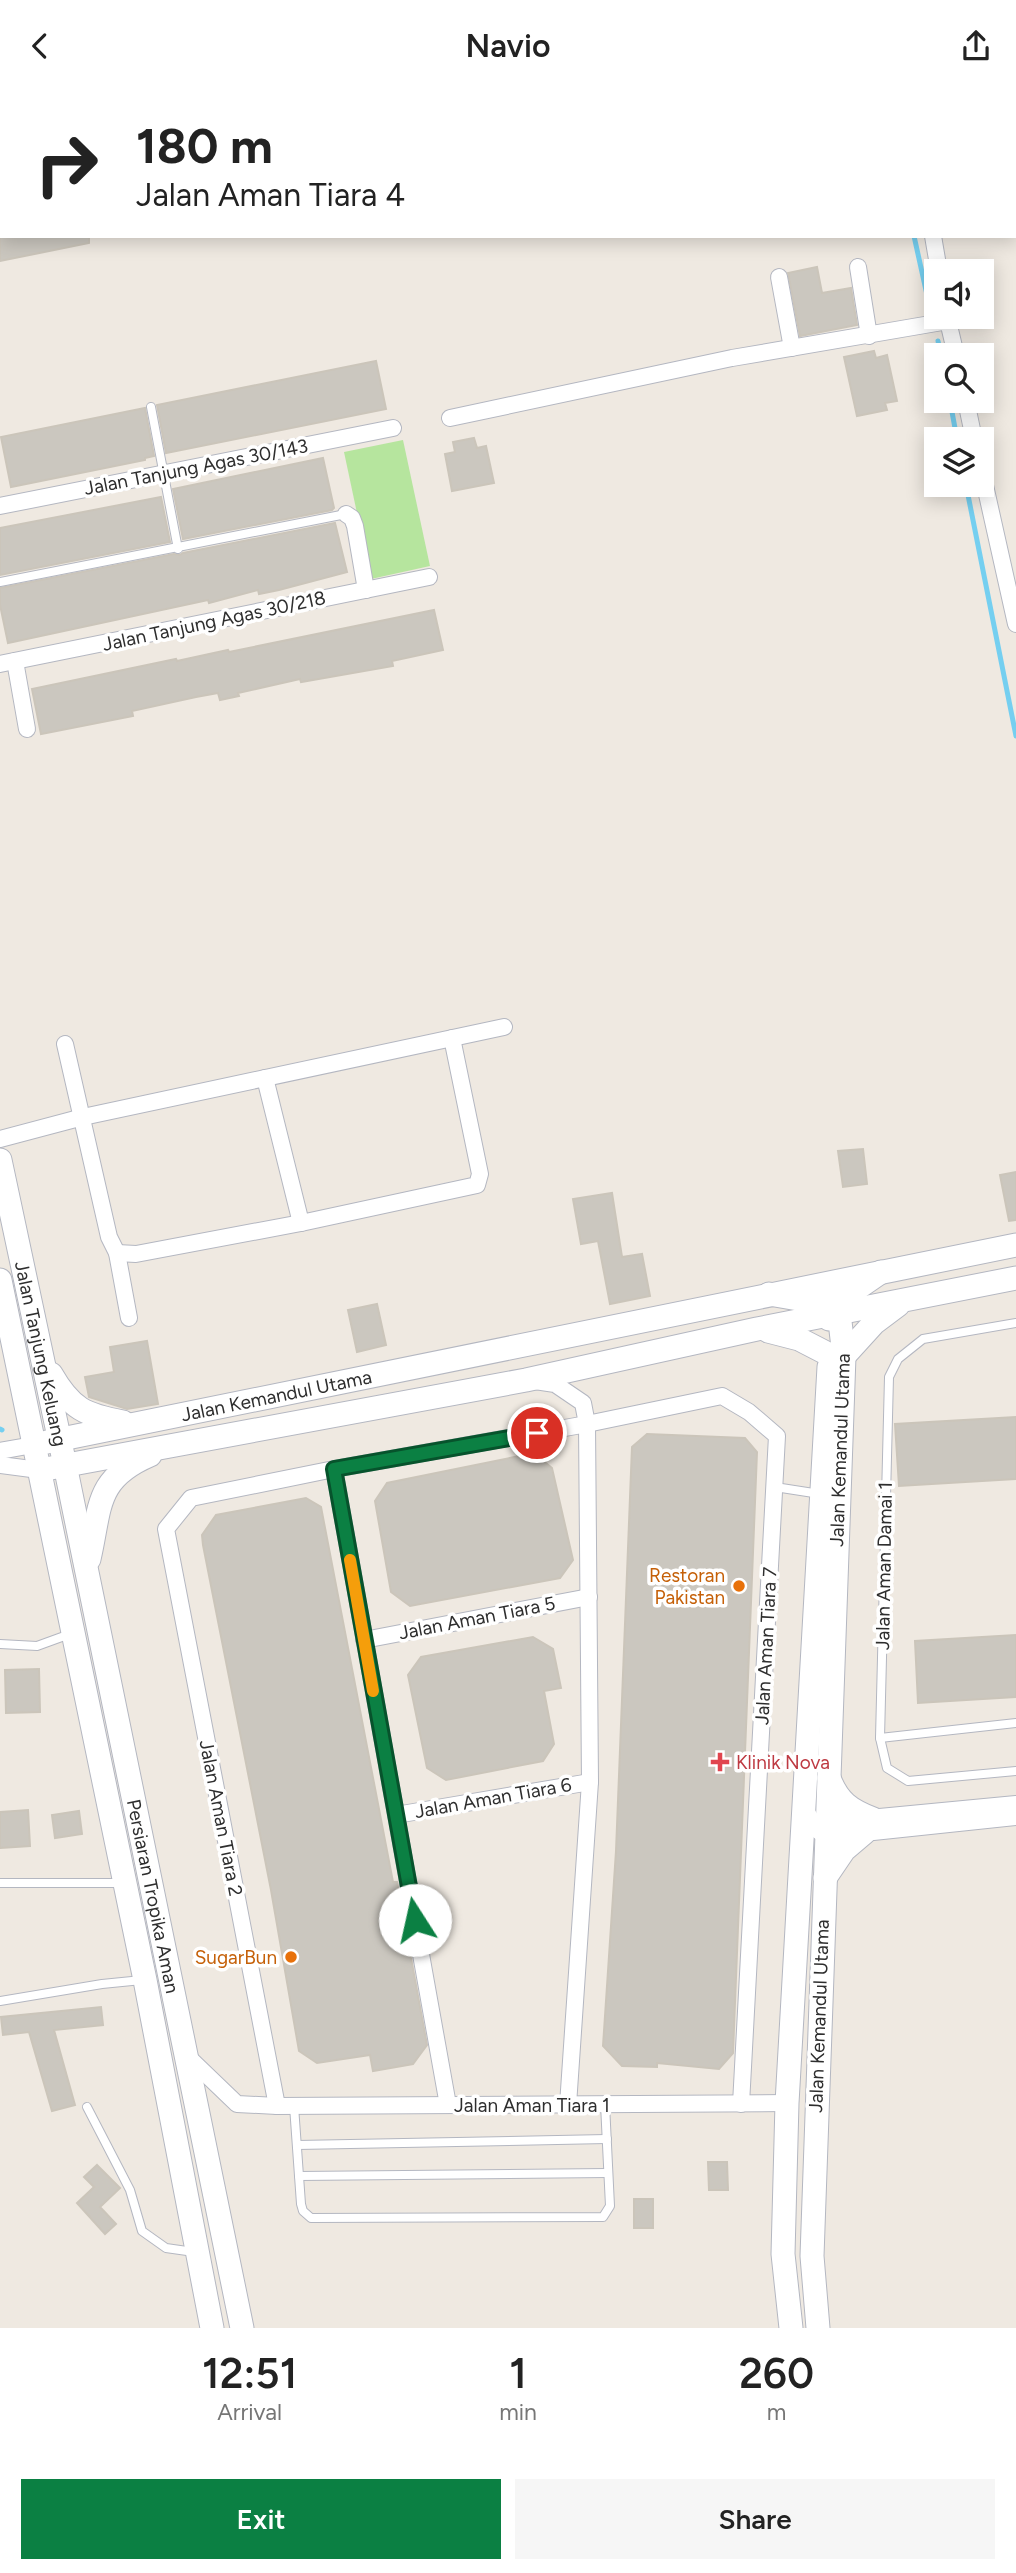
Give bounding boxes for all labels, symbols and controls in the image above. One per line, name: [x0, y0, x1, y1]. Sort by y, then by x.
icon: back: [21, 27, 59, 65]
text: Navio: [465, 27, 551, 65]
icon: share: [957, 27, 995, 65]
text: 180 m: [136, 116, 273, 175]
icon: right: [21, 119, 112, 210]
text: Jalan Aman Tiara 4: [136, 176, 405, 214]
map controls: [924, 259, 994, 497]
button: sound: [924, 259, 994, 329]
button: search: [924, 343, 994, 413]
button: layers: [924, 427, 994, 497]
street label: Jalan Tanjung Agas 30/143: [82, 434, 310, 500]
street label: Jalan Tanjung Agas 30/218: [100, 586, 328, 656]
street label: Jalan Tanjung Keluang: [10, 1259, 72, 1448]
street label: Jalan Kemandul Utama: [825, 1353, 855, 1547]
street label: Jalan Kemandul Utama: [179, 1365, 374, 1426]
pin: [507, 1403, 567, 1463]
icon: arrive: [518, 1414, 556, 1452]
street label: Jalan Aman Damai 1: [871, 1482, 897, 1650]
place label: Restoran Pakistan: [649, 1564, 725, 1609]
street label: Jalan Aman Tiara 7: [750, 1566, 782, 1726]
marker: Restoran Pakistan: [731, 1578, 747, 1594]
street label: Jalan Aman Tiara 5: [397, 1592, 557, 1644]
street label: Jalan Aman Tiara 2: [195, 1738, 247, 1898]
place label: Klinik Nova: [736, 1751, 830, 1774]
marker: Klinik Nova: [710, 1752, 730, 1772]
street label: Jalan Aman Tiara 6: [413, 1773, 573, 1823]
street label: Persiaran Tropika Aman: [122, 1797, 185, 1995]
position arrow: [378, 1883, 452, 1957]
street label: Jalan Kemandul Utama: [804, 1919, 834, 2113]
place label: SugarBun: [195, 1946, 277, 1969]
marker: SugarBun: [283, 1949, 299, 1965]
street label: Jalan Aman Tiara 1: [454, 2094, 610, 2117]
text: 12:51: [202, 2348, 297, 2399]
text: 1: [509, 2348, 527, 2399]
text: 260: [739, 2348, 814, 2399]
text: Arrival: [217, 2398, 282, 2426]
text: min: [499, 2398, 537, 2426]
text: m: [767, 2398, 786, 2426]
button: Exit: [21, 2479, 501, 2559]
button: Share: [515, 2479, 995, 2559]

